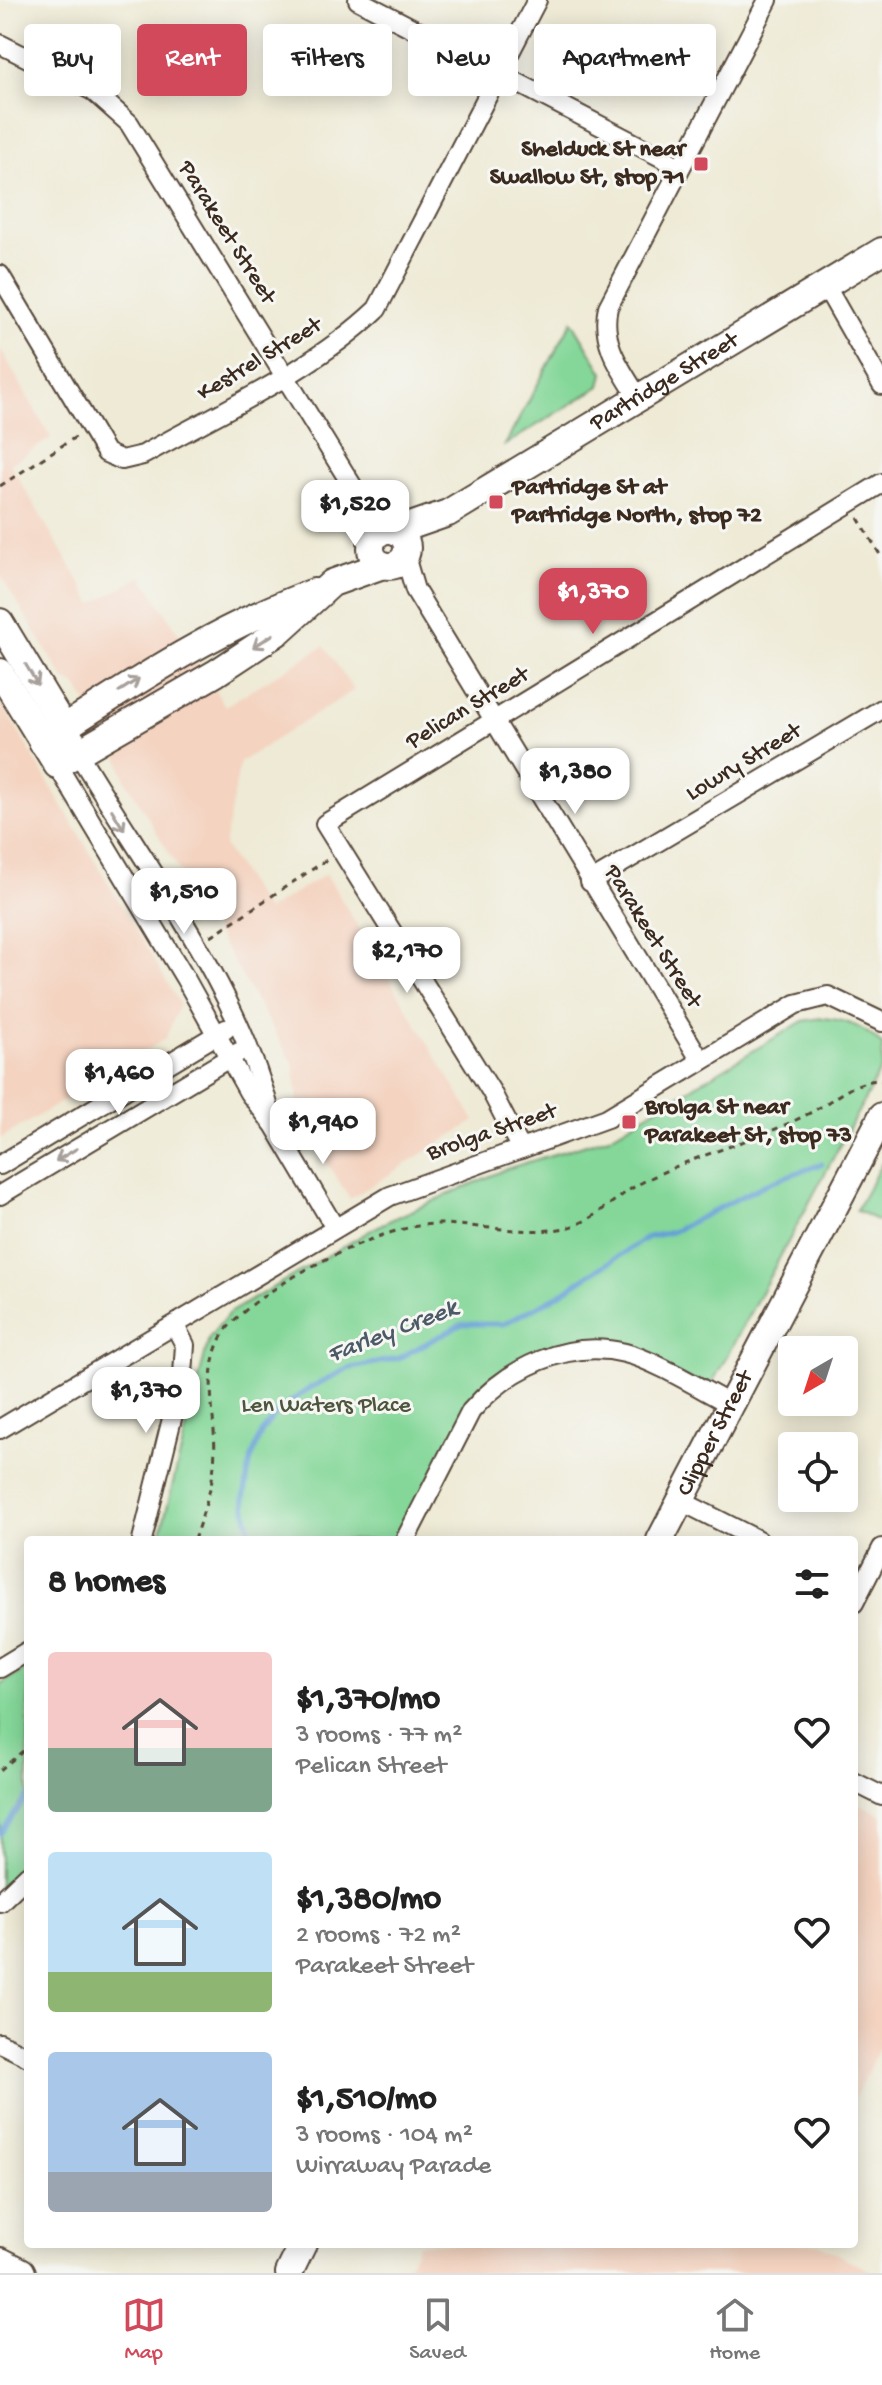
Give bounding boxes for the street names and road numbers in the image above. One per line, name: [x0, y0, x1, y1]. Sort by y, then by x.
street label: Parakeet Street: [170, 155, 283, 312]
street label: Kestrel Street: [192, 310, 329, 409]
street label: Partridge Street: [584, 325, 746, 439]
street label: Pelican Street: [400, 660, 537, 758]
street label: Lowry Street: [681, 716, 809, 809]
street label: Parakeet Street: [596, 859, 709, 1016]
street label: Brolga Street: [422, 1097, 563, 1169]
street label: Clipper Street: [671, 1364, 761, 1501]

